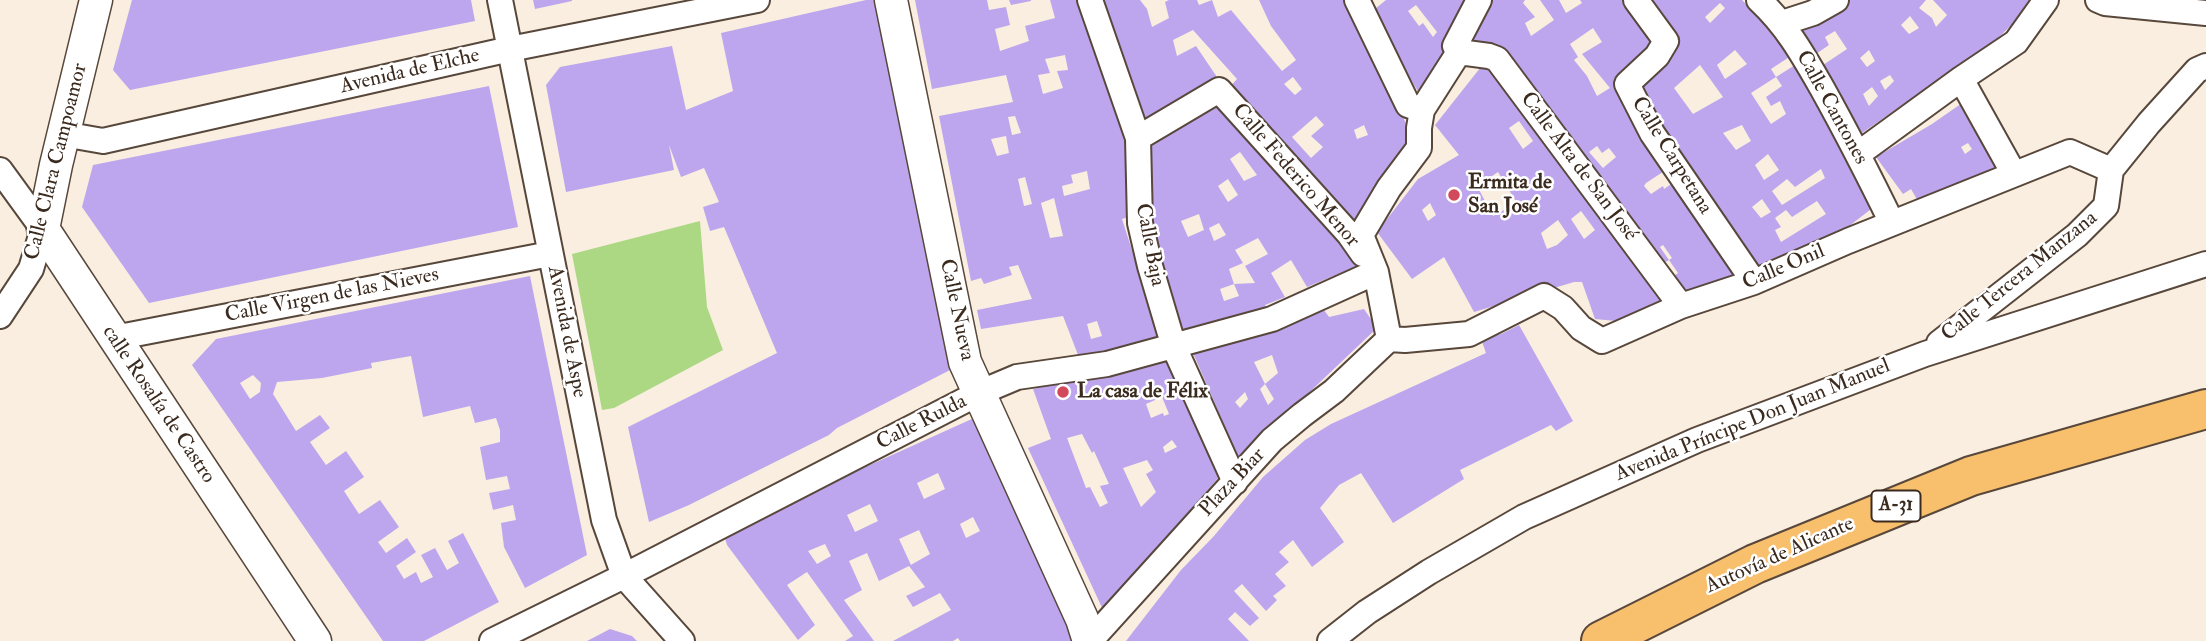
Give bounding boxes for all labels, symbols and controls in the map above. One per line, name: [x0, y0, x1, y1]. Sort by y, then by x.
street label: Avenida de Elche: [338, 44, 482, 100]
street label: Calle Cantones: [1789, 47, 1873, 169]
street label: Calle Clara Campoamor: [20, 61, 94, 263]
street label: Calle Alta de San José: [1514, 88, 1642, 246]
street label: Calle Carpetana: [1625, 93, 1717, 219]
street label: Calle Federico Menor: [1226, 99, 1364, 253]
place label: Ermita de San José: [1468, 170, 1552, 220]
marker: Ermita de San José: [1446, 187, 1462, 203]
street label: Calle Baja: [1129, 202, 1169, 288]
street label: Calle Tercera Manzana: [1937, 206, 2103, 348]
street label: Calle Onil: [1739, 239, 1829, 297]
street label: Calle Nueva: [933, 257, 979, 363]
street label: Calle Virgen de las Nieves: [223, 263, 441, 329]
street label: Avenida de Aspe: [541, 264, 591, 400]
street label: calle Rosalía de Castro: [96, 321, 220, 489]
street label: Avenida Príncipe Don Juan Manuel: [1612, 354, 1894, 488]
place label: La casa de Félix: [1077, 379, 1208, 405]
marker: La casa de Félix: [1055, 384, 1071, 400]
street label: Calle Rulda: [873, 390, 971, 456]
street label: Plaza Biar: [1195, 443, 1271, 523]
road number: A-31: [1871, 491, 1920, 522]
street label: Autovía de Alicante: [1702, 512, 1858, 600]

